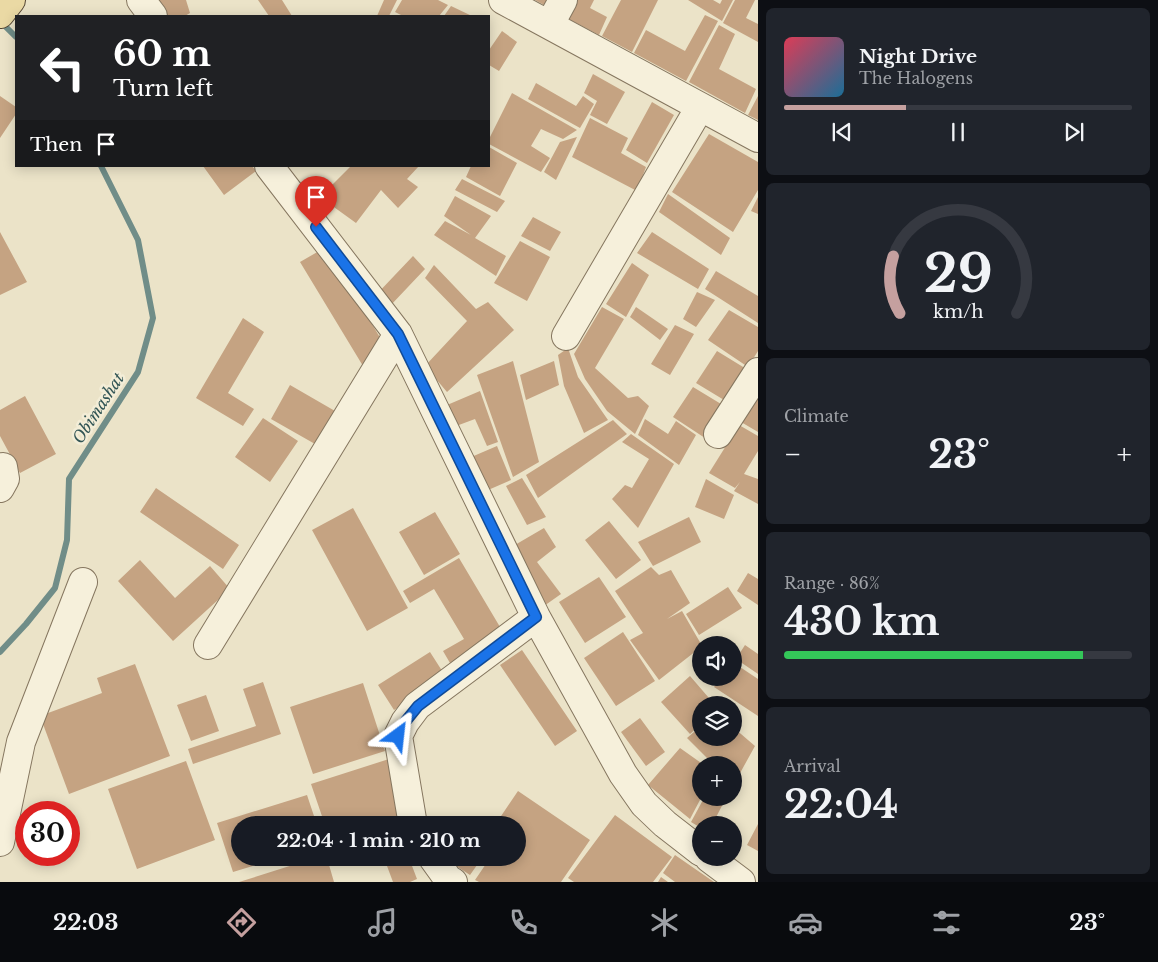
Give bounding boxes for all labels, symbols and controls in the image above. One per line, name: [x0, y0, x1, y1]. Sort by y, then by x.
text: 60 m: [113, 32, 211, 75]
icon: left: [30, 35, 95, 100]
text: Night Drive: [859, 45, 977, 68]
text: The Halogens: [859, 68, 973, 88]
text: Turn left: [113, 75, 213, 102]
icon: previous: [828, 118, 856, 146]
icon: pause: [944, 118, 972, 146]
icon: next: [1060, 118, 1088, 146]
icon: arrive: [92, 130, 120, 158]
text: Then: [30, 133, 82, 156]
pin: [295, 176, 337, 227]
icon: arrive: [302, 183, 330, 211]
text: 29: [924, 242, 992, 306]
text: km/h: [933, 301, 983, 323]
water label: Obimashat: [68, 369, 128, 447]
text: Climate: [784, 406, 849, 426]
text: 23°: [928, 431, 990, 478]
text: −: [784, 437, 802, 472]
text: +: [1117, 437, 1132, 472]
text: Range · 86%: [784, 573, 880, 593]
text: 430 km: [784, 598, 940, 645]
map controls: [692, 636, 742, 866]
button: sound: [692, 636, 742, 686]
button: layers: [692, 696, 742, 746]
position arrow: [371, 709, 423, 761]
button: +: [692, 756, 742, 806]
text: Arrival: [784, 756, 841, 776]
text: 22:04: [784, 781, 898, 828]
speed limit sign: 30: [15, 801, 80, 866]
button: −: [692, 816, 742, 866]
text: 22:04 · 1 min · 210 m: [276, 829, 481, 852]
icon: directions: [224, 905, 259, 940]
icon: music: [365, 905, 400, 940]
icon: phone: [506, 905, 541, 940]
icon: climate: [647, 905, 682, 940]
icon: car: [788, 905, 823, 940]
icon: filters: [929, 905, 964, 940]
text: 22:03: [53, 909, 118, 936]
text: 23°: [1069, 909, 1105, 936]

